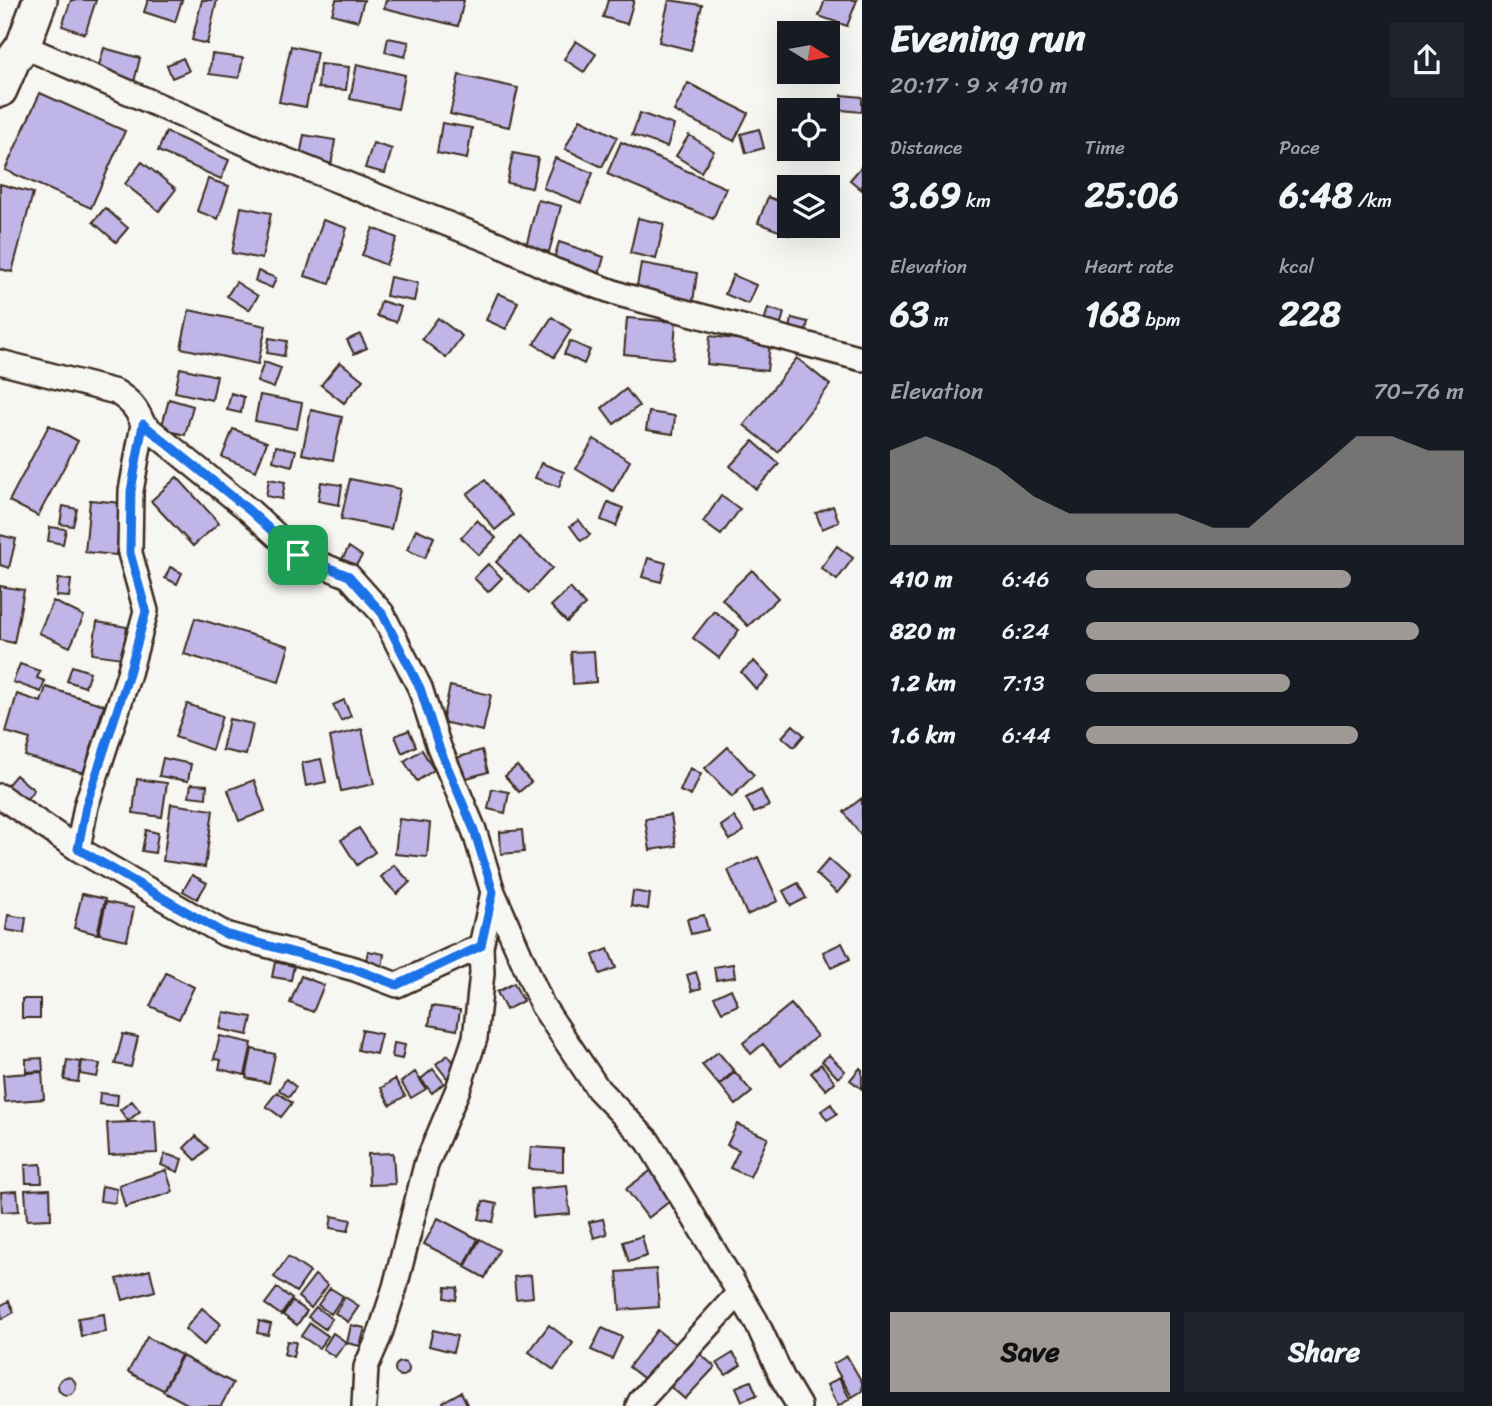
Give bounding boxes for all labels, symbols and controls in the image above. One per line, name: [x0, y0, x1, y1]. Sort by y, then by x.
text: Evening run: [890, 5, 1086, 72]
north arrow: [777, 21, 840, 84]
map controls: [777, 21, 840, 238]
button: share: [1390, 23, 1464, 97]
text: 20:17 · 9 × 410 m: [890, 65, 1067, 106]
button: locate: [777, 98, 840, 161]
text: Distance: [890, 131, 962, 164]
text: Time: [1085, 131, 1125, 164]
text: Pace: [1279, 131, 1320, 164]
text: 3.69: [890, 164, 961, 226]
text: 25:06: [1085, 164, 1179, 226]
text: 6:48: [1279, 164, 1353, 226]
button: layers: [777, 175, 840, 238]
text: km: [961, 184, 991, 217]
text: /km: [1353, 184, 1392, 217]
text: Elevation: [890, 250, 967, 283]
text: Heart rate: [1085, 250, 1174, 283]
text: kcal: [1279, 250, 1314, 283]
text: 63: [890, 283, 929, 345]
text: 168: [1085, 283, 1141, 345]
text: 228: [1279, 283, 1341, 345]
text: m: [929, 303, 949, 336]
text: bpm: [1141, 303, 1181, 336]
text: Elevation: [890, 371, 983, 412]
text: 70–76 m: [1373, 371, 1464, 412]
pin: [268, 525, 328, 585]
icon: arrive: [279, 536, 317, 574]
text: 410 m: [890, 559, 952, 600]
text: 6:46: [1002, 559, 1049, 600]
text: 820 m: [890, 611, 955, 652]
text: 6:24: [1002, 611, 1050, 652]
text: 1.2 km: [890, 663, 956, 704]
text: 7:13: [1002, 663, 1045, 704]
text: 1.6 km: [890, 715, 956, 756]
text: 6:44: [1002, 715, 1051, 756]
button: Save: [890, 1312, 1170, 1392]
button: Share: [1184, 1312, 1464, 1392]

